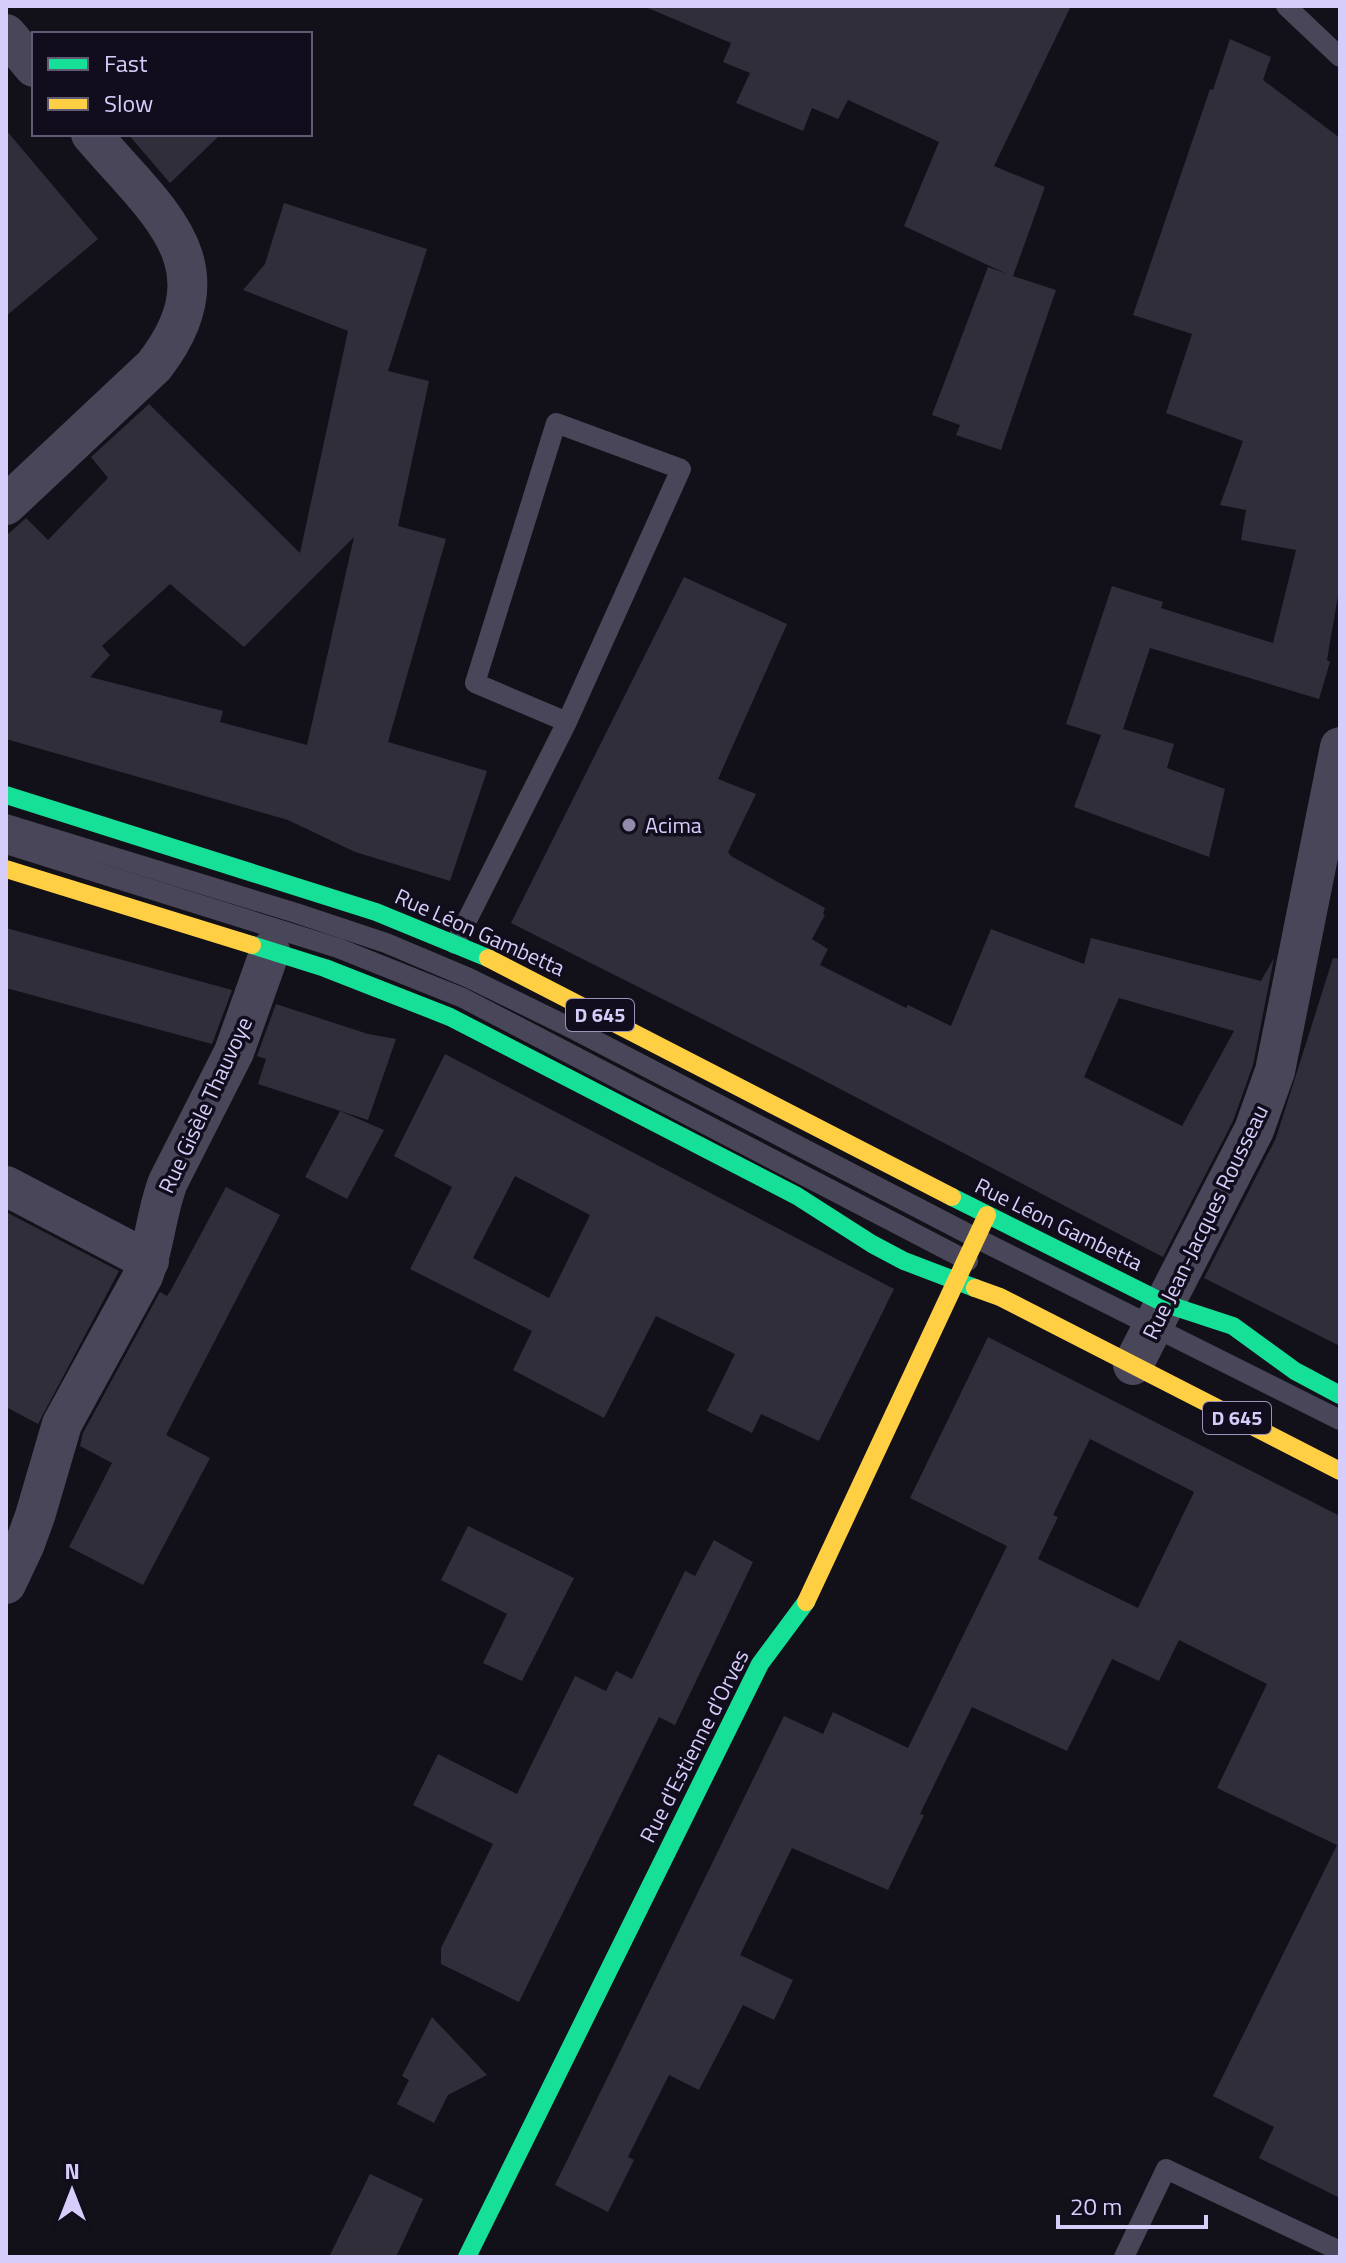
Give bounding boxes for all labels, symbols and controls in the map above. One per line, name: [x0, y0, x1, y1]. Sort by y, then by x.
legend: [32, 32, 312, 136]
text: Fast: [104, 45, 148, 81]
text: Slow: [104, 85, 153, 121]
place label: Acima: [645, 808, 702, 842]
marker: Acima: [620, 816, 638, 834]
street label: Rue Léon Gambetta: [390, 879, 570, 985]
road number: D 645: [566, 999, 634, 1031]
street label: Rue Gisèle Thauvoye: [149, 1011, 261, 1199]
street label: Rue Jean-Jacques Rousseau: [1133, 1099, 1277, 1345]
street label: Rue Léon Gambetta: [969, 1169, 1149, 1279]
road number: D 645: [1203, 1402, 1271, 1434]
street label: Rue d'Estienne d'Orves: [630, 1643, 758, 1849]
north arrow: [32, 2151, 112, 2231]
text: N: [64, 2154, 80, 2188]
scale bar: [1058, 2179, 1206, 2229]
text: 20 m: [1070, 2188, 1122, 2224]

